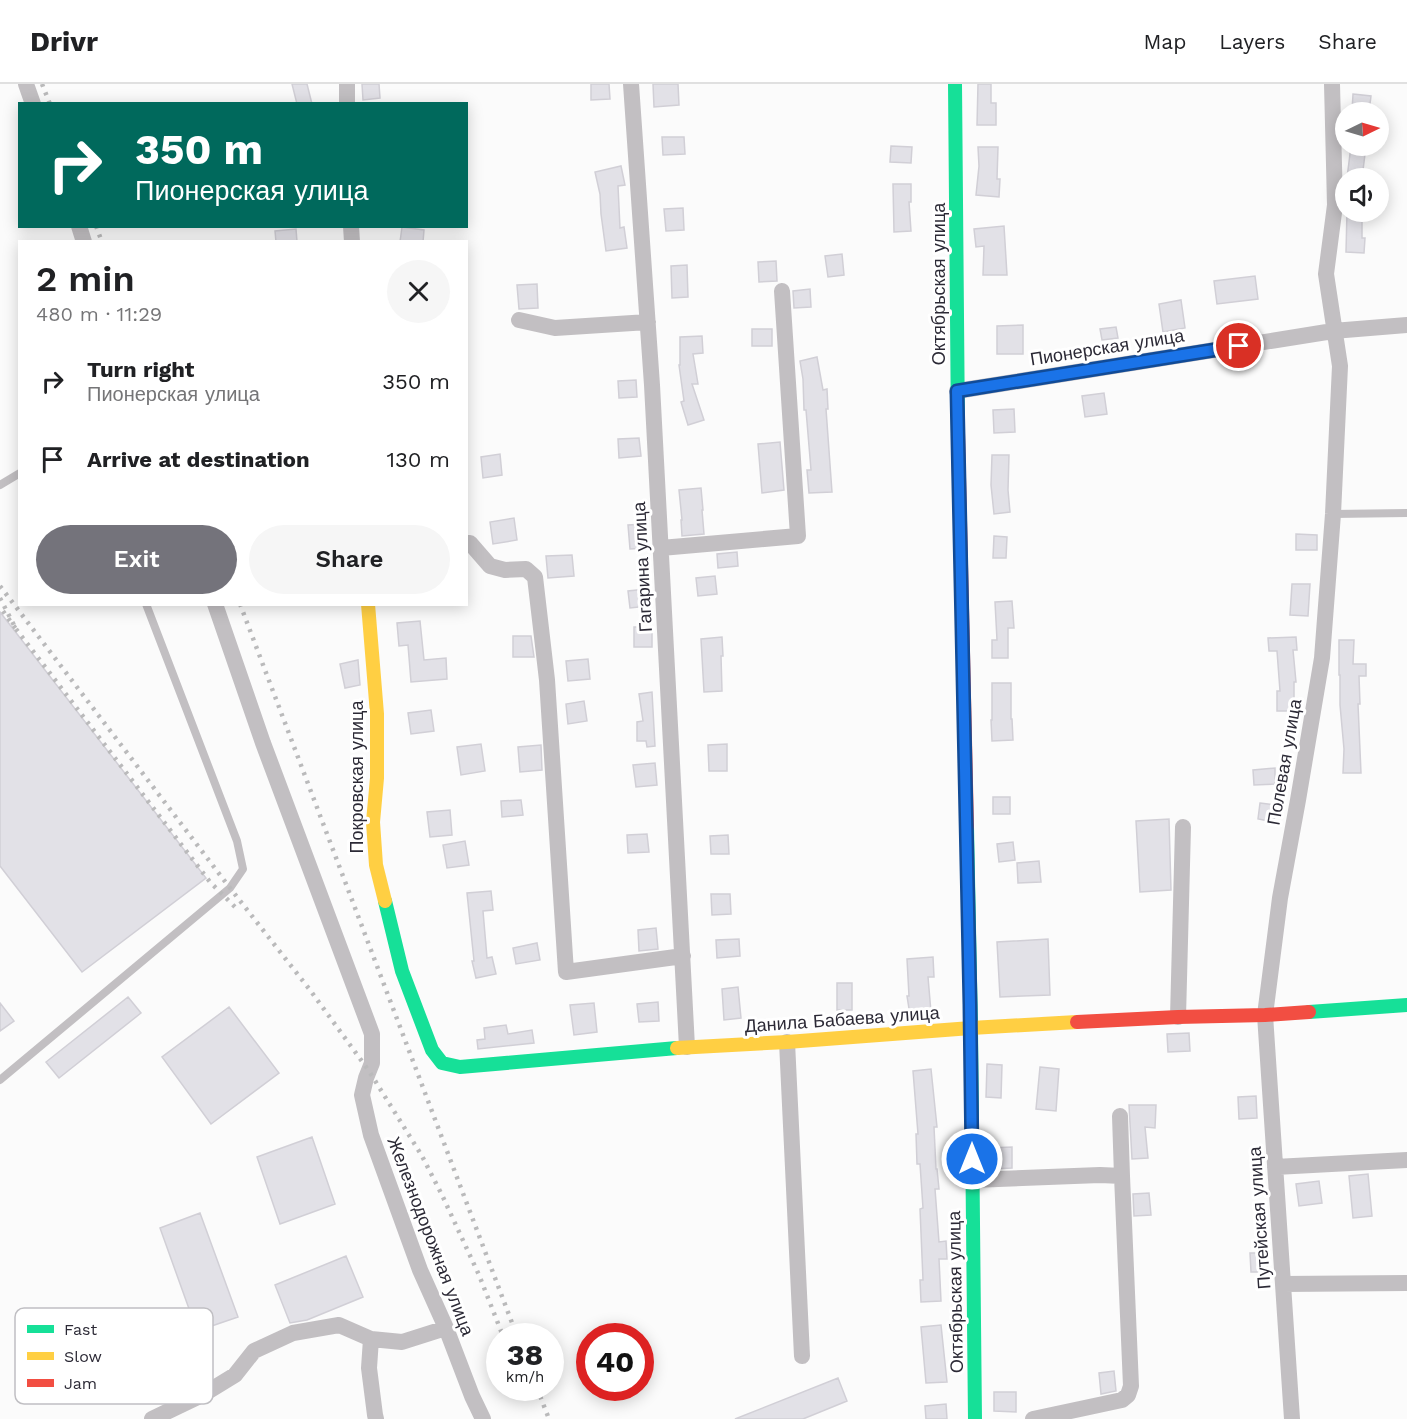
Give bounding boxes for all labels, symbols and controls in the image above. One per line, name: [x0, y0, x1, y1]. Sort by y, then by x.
text: Drivr: [30, 25, 98, 58]
text: Map: [1143, 29, 1186, 54]
text: Layers: [1219, 29, 1285, 54]
text: Share: [1318, 29, 1377, 54]
north arrow: [1335, 102, 1389, 156]
map controls: [1335, 102, 1389, 222]
text: 350 m: [135, 125, 263, 174]
icon: right: [36, 126, 114, 204]
button: sound: [1335, 168, 1389, 222]
text: Пионерская улица: [135, 175, 368, 207]
street label: Октябрьская улица: [928, 202, 949, 365]
text: 2 min: [36, 258, 135, 300]
button: close: [387, 260, 450, 323]
text: 480 m · 11:29: [36, 302, 162, 326]
pin: [1213, 320, 1264, 371]
street label: Пионерская улица: [1029, 324, 1186, 370]
icon: arrive: [1222, 329, 1255, 362]
text: Turn right: [87, 357, 194, 382]
icon: right: [36, 365, 69, 398]
text: 350 m: [382, 369, 450, 394]
text: Пионерская улица: [87, 382, 260, 406]
icon: arrive: [36, 443, 69, 476]
text: Arrive at destination: [87, 447, 310, 472]
text: 130 m: [386, 447, 450, 472]
street label: Гагарина улица: [628, 500, 656, 633]
button: Exit: [36, 525, 237, 594]
button: Share: [249, 525, 450, 594]
street label: Полевая улица: [1263, 696, 1306, 827]
street label: Покровская улица: [346, 700, 367, 853]
street label: Данила Бабаева улица: [744, 1002, 941, 1036]
position arrow: [940, 1127, 1004, 1191]
street label: Железнодорожная улица: [383, 1134, 479, 1339]
street label: Путейская улица: [1243, 1145, 1274, 1290]
street label: Октябрьская улица: [943, 1210, 967, 1373]
legend: [15, 1308, 213, 1404]
text: Fast: [64, 1320, 97, 1339]
speed limit sign: 40: [576, 1323, 654, 1401]
text: 38: [507, 1337, 543, 1372]
text: Slow: [64, 1347, 102, 1366]
text: km/h: [506, 1368, 544, 1386]
text: Jam: [64, 1374, 97, 1393]

